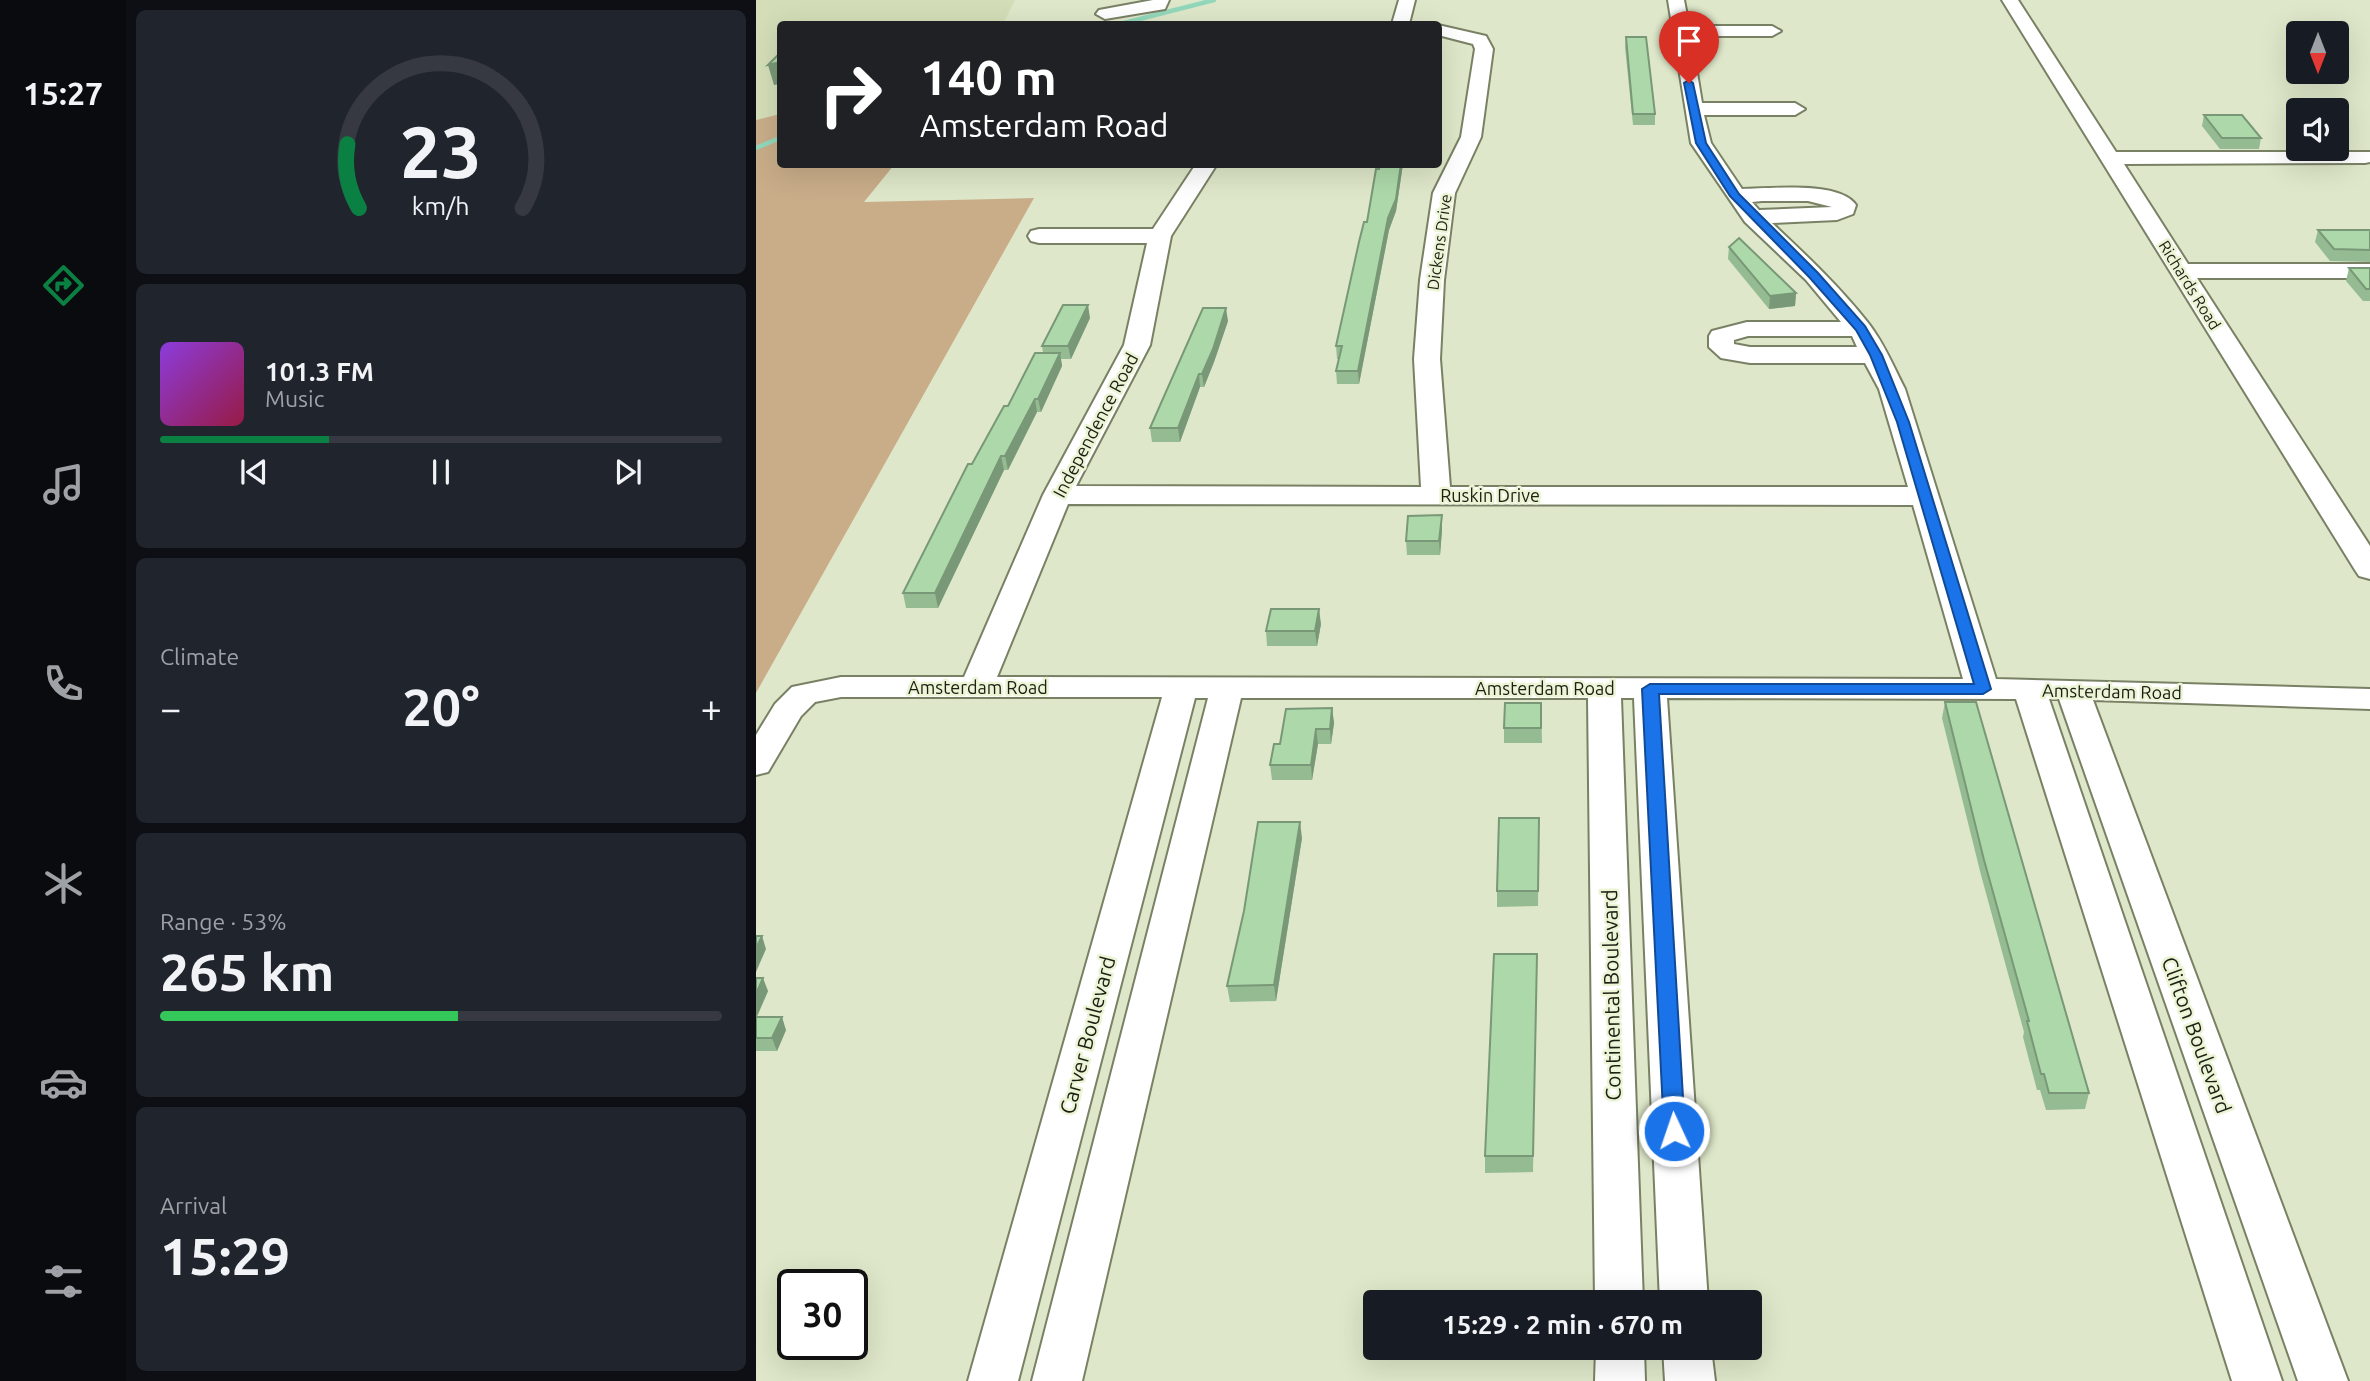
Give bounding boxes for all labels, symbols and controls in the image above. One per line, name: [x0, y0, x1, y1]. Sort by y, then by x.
pin: [1659, 11, 1719, 83]
north arrow: [2286, 21, 2348, 84]
map controls: [2286, 21, 2349, 161]
icon: arrive: [1670, 22, 1708, 60]
icon: right: [805, 49, 896, 140]
text: 140 m: [920, 49, 1057, 104]
text: 15:27: [23, 75, 103, 111]
button: sound: [2286, 98, 2349, 161]
text: Amsterdam Road: [920, 107, 1168, 143]
text: 23: [400, 110, 482, 192]
text: km/h: [412, 192, 470, 220]
street label: Dickens Drive: [1423, 193, 1455, 291]
street label: Richards Road: [2155, 237, 2225, 333]
icon: directions: [39, 261, 88, 310]
street label: Independence Road: [1048, 349, 1142, 501]
text: 101.3 FM: [265, 357, 374, 386]
text: Music: [265, 386, 324, 411]
icon: previous: [235, 453, 273, 491]
icon: pause: [422, 453, 460, 491]
icon: next: [609, 453, 647, 491]
icon: music: [39, 460, 88, 509]
street label: Ruskin Drive: [1440, 485, 1540, 505]
text: Climate: [160, 644, 239, 669]
icon: phone: [39, 659, 88, 708]
street label: Amsterdam Road: [908, 677, 1048, 697]
text: 20°: [402, 678, 480, 736]
street label: Amsterdam Road: [1475, 678, 1615, 698]
street label: Amsterdam Road: [2042, 680, 2182, 702]
text: −: [160, 687, 181, 729]
text: +: [701, 687, 722, 729]
icon: climate: [39, 859, 88, 908]
street label: Continental Boulevard: [1597, 889, 1625, 1101]
text: Range · 53%: [160, 909, 287, 934]
text: 265 km: [160, 943, 334, 1001]
street label: Carver Boulevard: [1054, 953, 1120, 1117]
street label: Clifton Boulevard: [2158, 953, 2236, 1117]
icon: car: [39, 1058, 88, 1107]
position arrow: [1637, 1094, 1711, 1168]
text: Arrival: [160, 1193, 227, 1218]
text: 15:29: [160, 1227, 290, 1285]
icon: filters: [39, 1257, 88, 1306]
speed limit sign: 30: [777, 1269, 868, 1360]
text: 15:29 · 2 min · 670 m: [1442, 1310, 1683, 1339]

